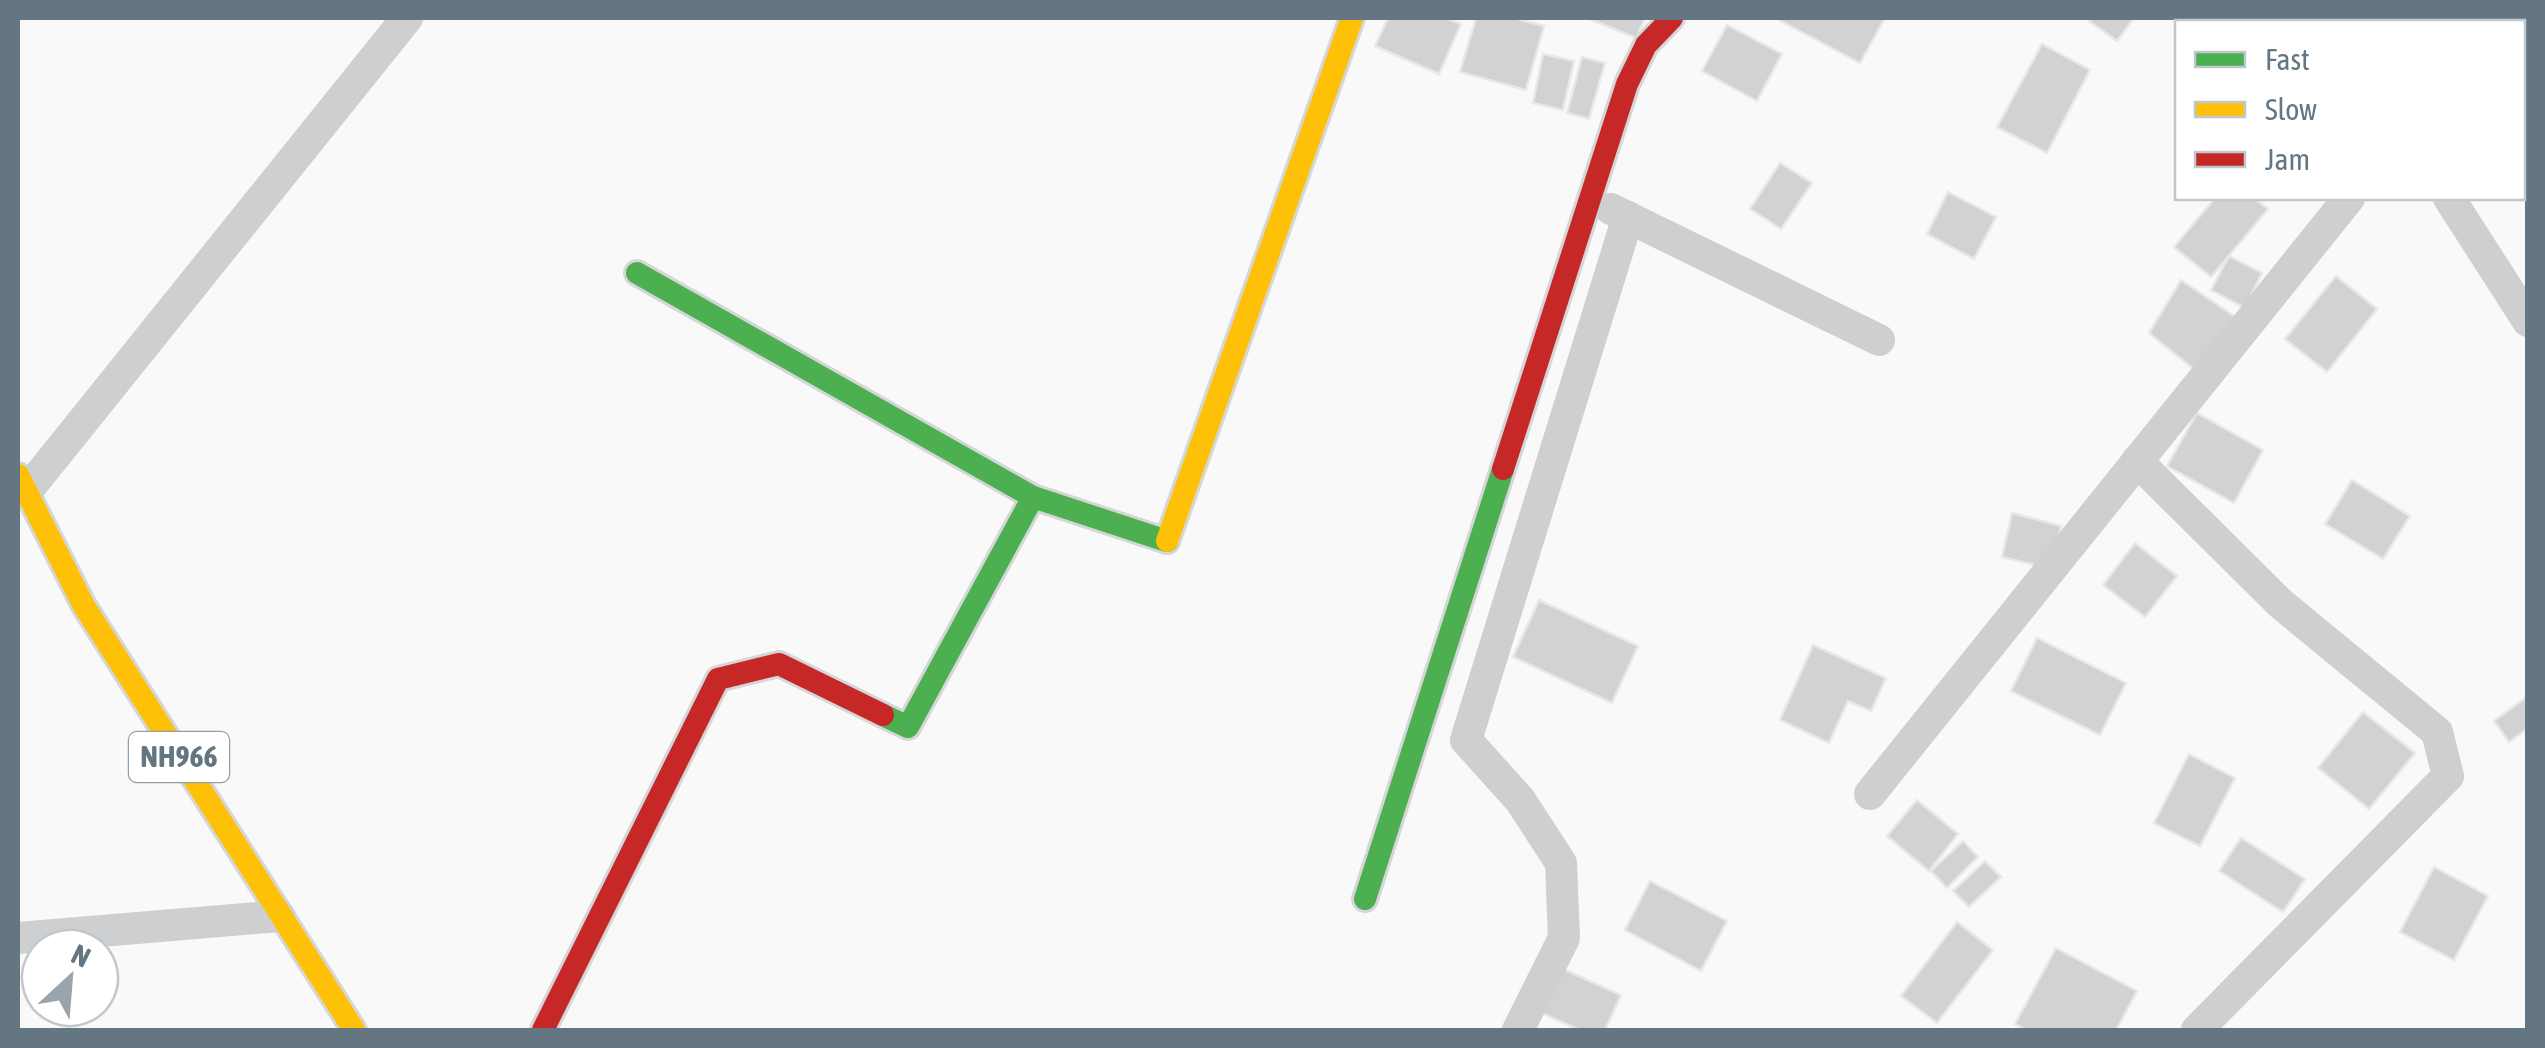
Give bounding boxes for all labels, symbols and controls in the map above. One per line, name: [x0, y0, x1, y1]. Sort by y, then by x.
legend: [2175, 20, 2525, 200]
text: Fast: [2265, 42, 2310, 76]
text: Slow: [2265, 92, 2317, 126]
text: Jam: [2265, 142, 2310, 176]
road number: NH966: [129, 732, 229, 782]
north arrow: [20, 928, 120, 1028]
text: N: [67, 938, 95, 974]

